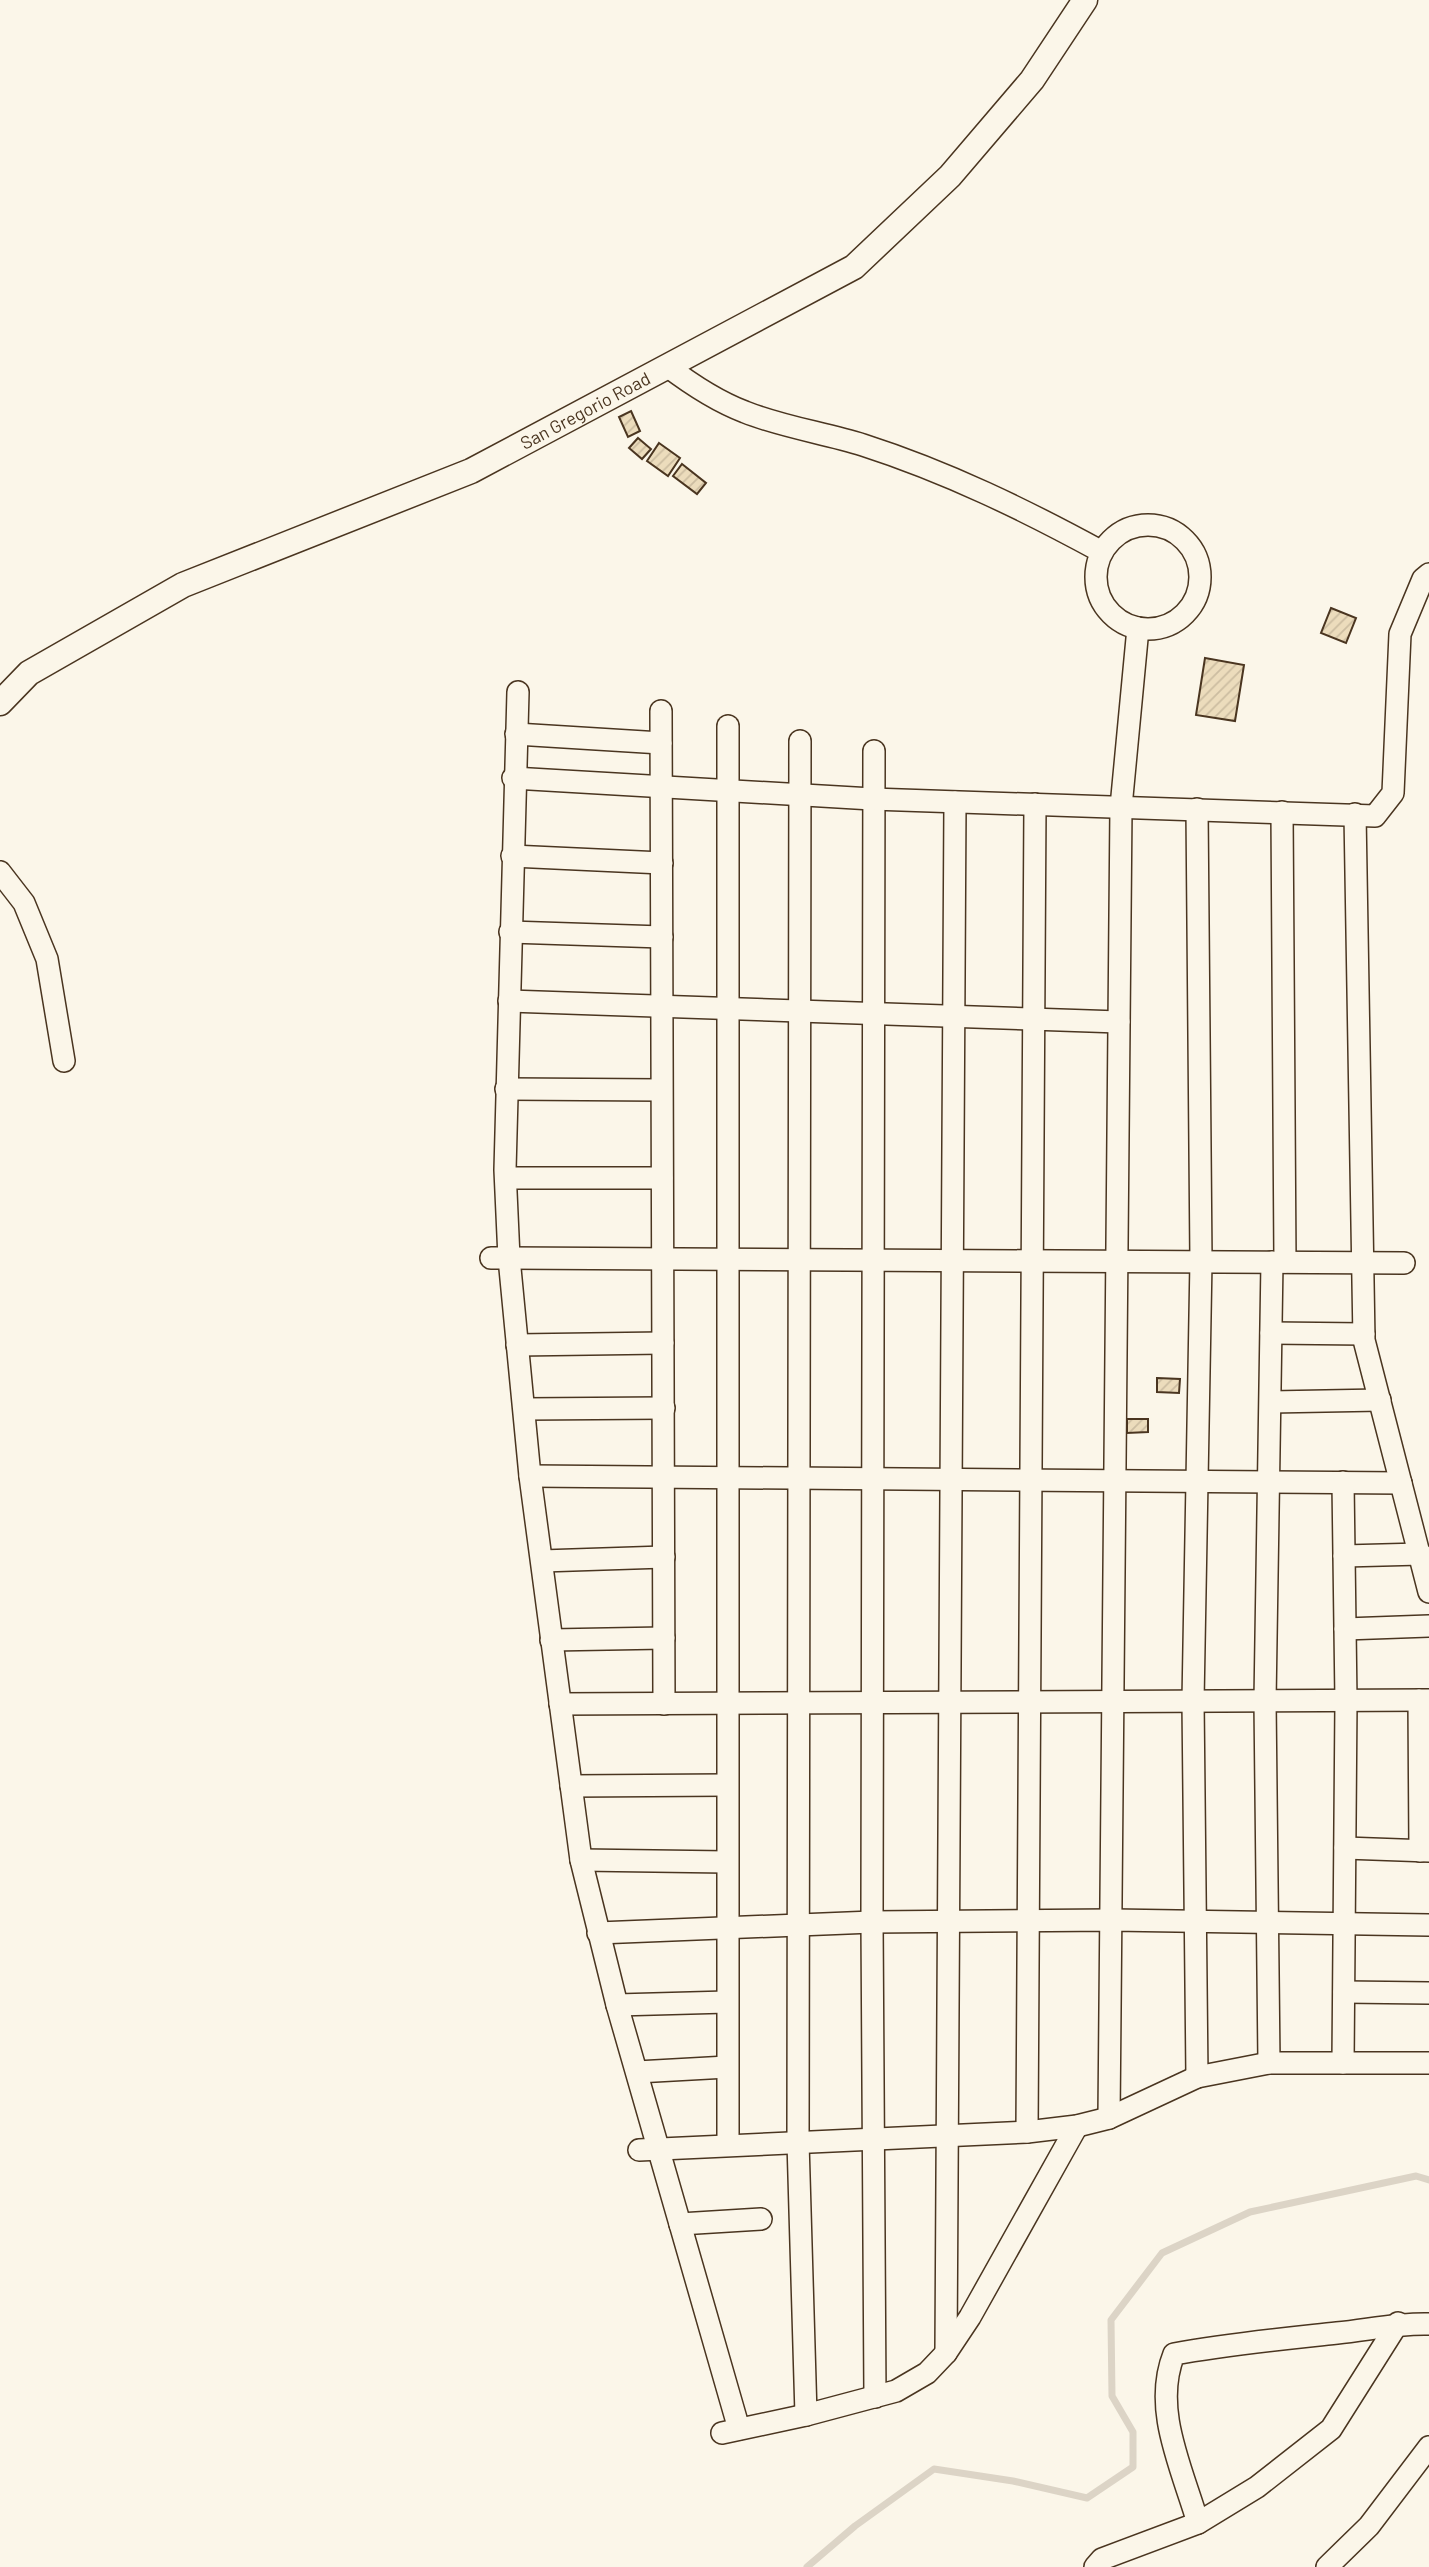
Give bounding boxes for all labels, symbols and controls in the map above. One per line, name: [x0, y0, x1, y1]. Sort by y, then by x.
street label: San Gregorio Road: [516, 367, 654, 454]

